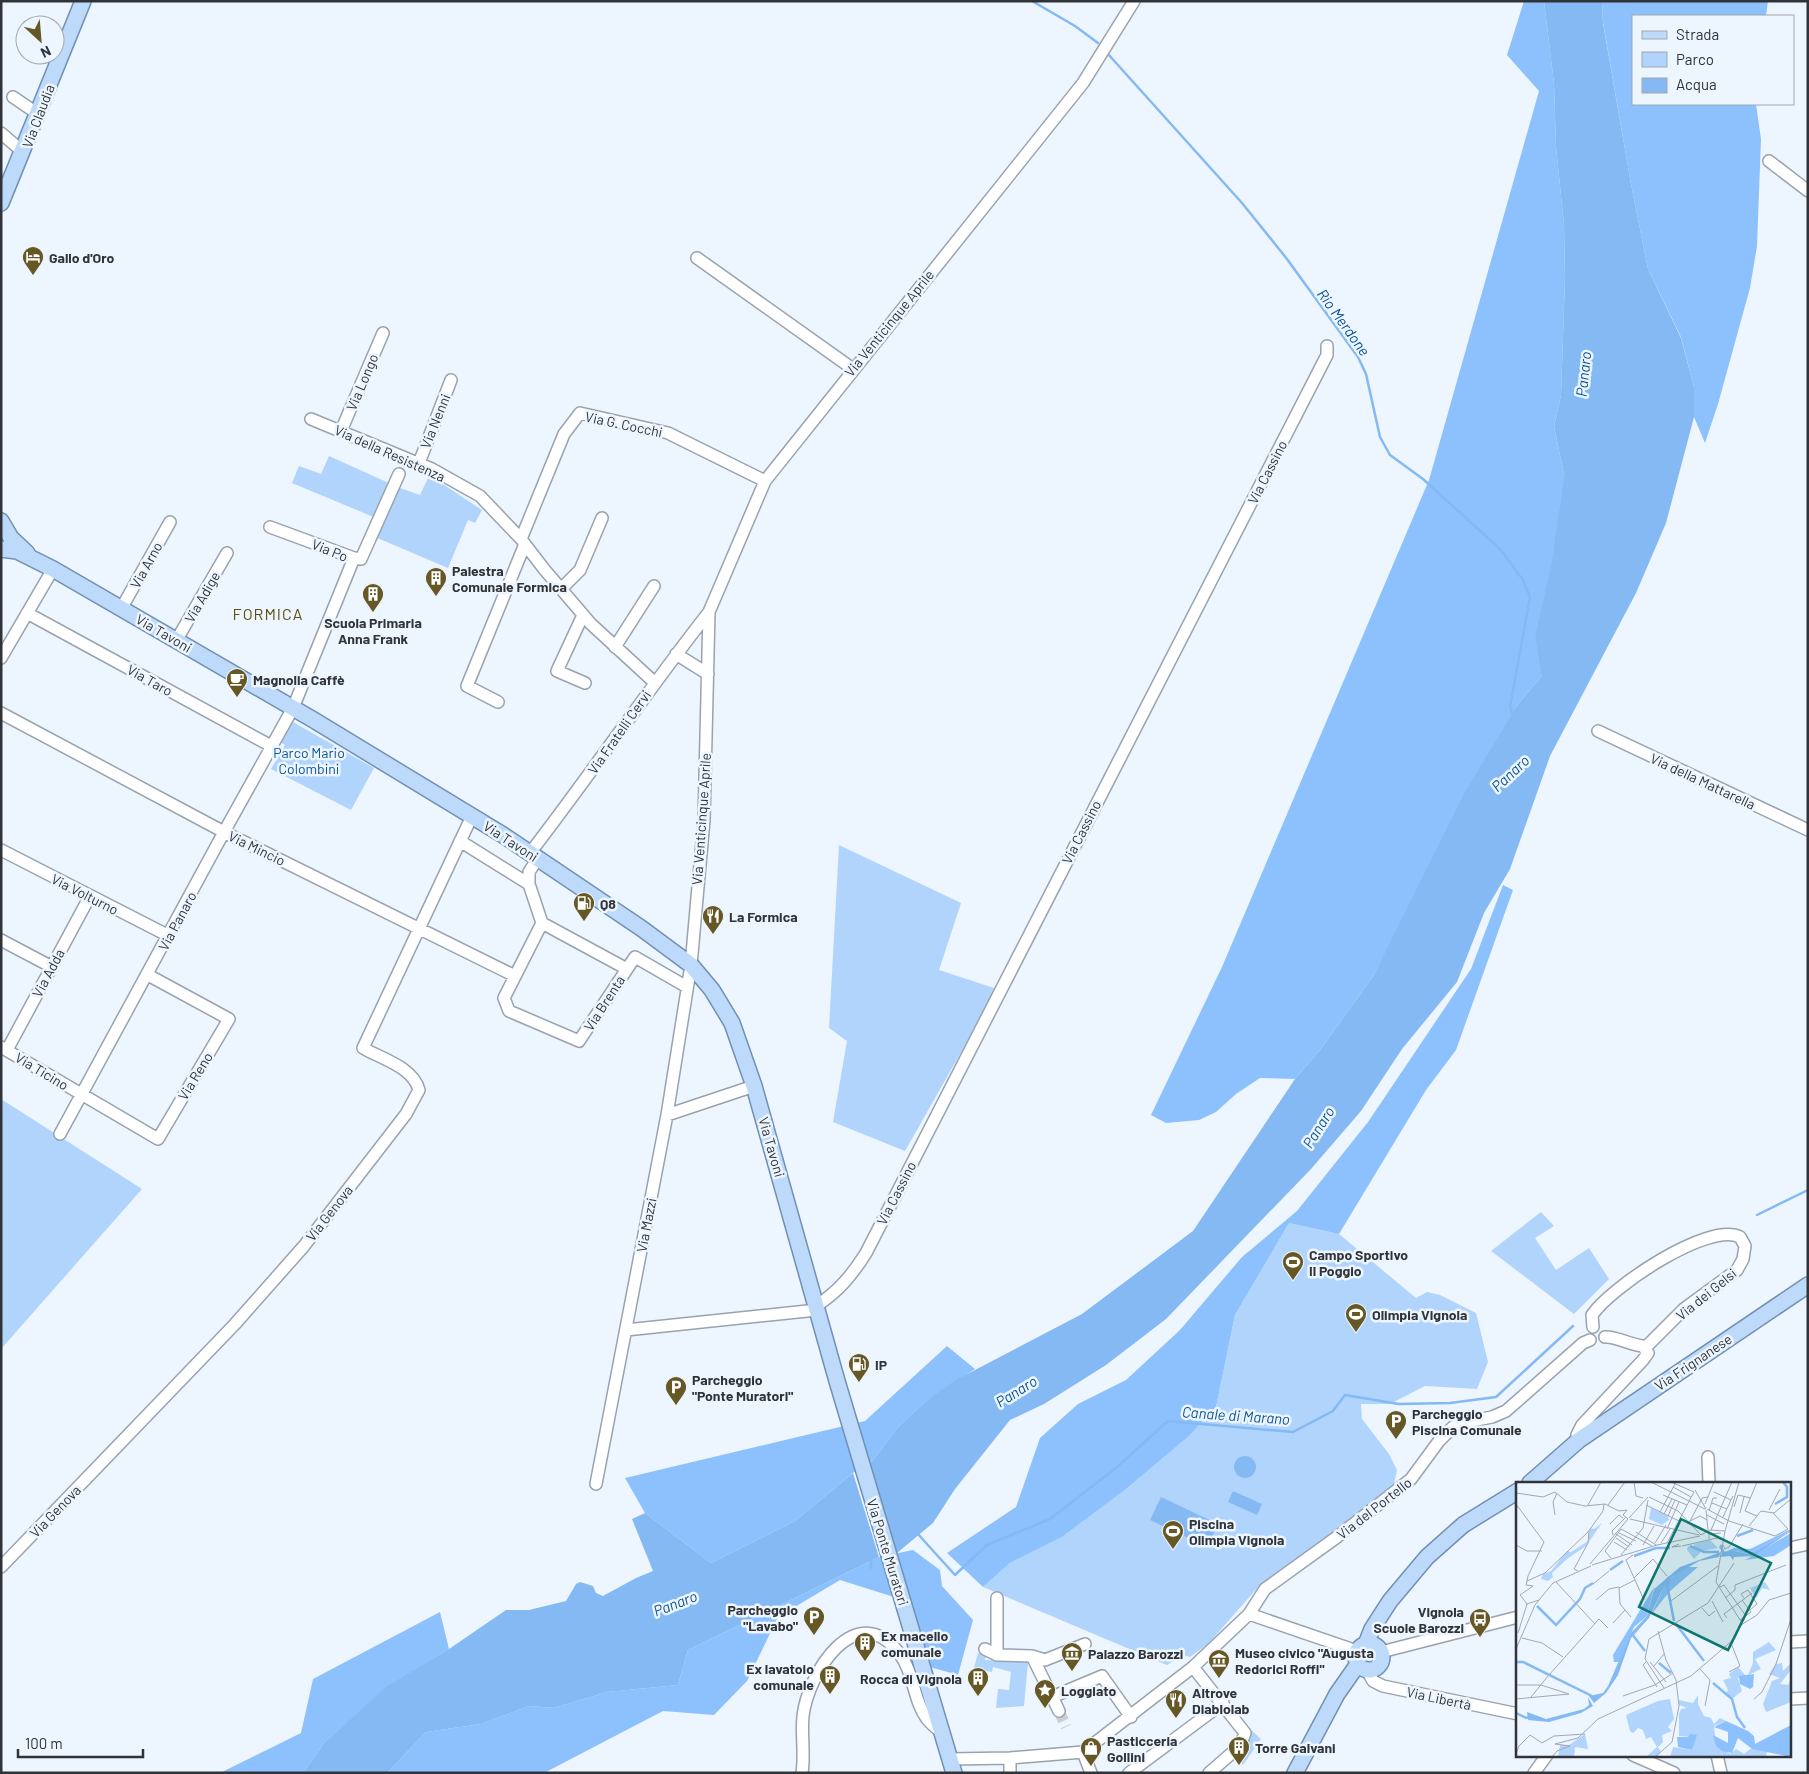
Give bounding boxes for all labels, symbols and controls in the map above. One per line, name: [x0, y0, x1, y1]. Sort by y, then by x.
north arrow: [15, 15, 65, 65]
legend: [1632, 15, 1794, 105]
text: Strada: [1676, 25, 1719, 43]
text: N: [38, 42, 54, 62]
text: Parco: [1676, 50, 1714, 68]
text: Acqua: [1676, 75, 1717, 93]
street label: Via Claudia: [18, 82, 58, 150]
hotel icon: Gallo d'Oro: [21, 245, 45, 276]
place label: Gallo d'Oro: [49, 249, 114, 266]
street label: Via Venticinque Aprile: [841, 266, 937, 380]
water label: Rio Merdone: [1314, 285, 1374, 359]
water label: Panaro: [1572, 350, 1594, 397]
street label: Via Longo: [342, 351, 382, 413]
street label: Via Nenni: [416, 391, 454, 451]
street label: Via G. Cocchi: [584, 408, 664, 440]
street label: Via della Resistenza: [332, 421, 448, 485]
street label: Via Cassino: [1244, 437, 1290, 507]
street label: Via Po: [309, 535, 351, 565]
street label: Via Arno: [126, 539, 166, 591]
place label: Palestra Comunale Formica: [452, 562, 567, 595]
building icon: Palestra Comunale Formica: [424, 566, 448, 597]
street label: Via Adige: [181, 568, 223, 626]
building icon: Scuola Primaria Anna Frank: [361, 582, 385, 613]
district label: FORMICA: [233, 604, 303, 623]
street label: Via Tavoni: [133, 610, 195, 656]
place label: Scuola Primaria Anna Frank: [324, 614, 422, 647]
street label: Via Taro: [124, 661, 176, 699]
cafe icon: Magnolia Caffè: [225, 667, 249, 698]
place label: Magnolia Caffè: [253, 671, 345, 688]
street label: Via Fratelli Cervi: [584, 687, 654, 777]
park label: Parco Mario Colombini: [273, 744, 345, 777]
street label: Via della Mattarella: [1648, 749, 1758, 813]
water label: Panaro: [1487, 751, 1533, 795]
street label: Via Venticinque Aprile: [688, 752, 714, 886]
street label: Via Cassino: [1058, 797, 1104, 867]
street label: Via Tavoni: [480, 817, 542, 865]
street label: Via Mincio: [226, 827, 288, 869]
street label: Via Volturno: [49, 870, 121, 918]
street label: Via Panaro: [154, 889, 200, 953]
fuel station icon: Q8: [572, 891, 596, 922]
place label: Q8: [600, 895, 616, 912]
restaurant icon: La Formica: [701, 904, 725, 935]
place label: La Formica: [729, 908, 798, 925]
street label: Via Adda: [28, 946, 68, 1000]
street label: Via Brenta: [580, 972, 628, 1034]
street label: Via Ticino: [12, 1049, 72, 1093]
street label: Via Reno: [174, 1049, 216, 1103]
water label: Panaro: [1298, 1103, 1338, 1151]
street label: Via Tavoni: [755, 1115, 789, 1179]
street label: Via Cassino: [873, 1158, 919, 1228]
street label: Via Genova: [302, 1182, 356, 1244]
street label: Via Mazzi: [632, 1196, 660, 1254]
place label: Campo Sportivo Il Poggio: [1309, 1246, 1408, 1279]
sports icon: Campo Sportivo Il Poggio: [1281, 1250, 1305, 1281]
street label: Via dei Gelsi: [1672, 1264, 1740, 1324]
sports icon: Olimpia Vignola: [1344, 1302, 1368, 1333]
place label: Olimpia Vignola: [1372, 1306, 1467, 1323]
street label: Via Frignanese: [1651, 1330, 1735, 1394]
fuel station icon: IP: [847, 1352, 871, 1383]
place label: IP: [875, 1356, 887, 1373]
place label: Parcheggio "Ponte Muratori": [692, 1371, 793, 1404]
water label: Panaro: [992, 1371, 1040, 1411]
parking icon: Parcheggio "Ponte Muratori": [664, 1375, 688, 1406]
water label: Canale di Marano: [1181, 1402, 1291, 1428]
place label: Parcheggio Piscina Comunale: [1412, 1405, 1522, 1438]
parking icon: Parcheggio Piscina Comunale: [1384, 1409, 1408, 1440]
street label: Via del Portello: [1333, 1474, 1415, 1542]
street label: Via Genova: [26, 1481, 84, 1541]
inset map: [1516, 1482, 1792, 1756]
street label: Via Ponte Muratori: [864, 1496, 912, 1608]
place label: Piscina Olimpia Vignola: [1189, 1515, 1284, 1548]
sports icon: Piscina Olimpia Vignola: [1161, 1519, 1185, 1550]
water label: Panaro: [651, 1586, 699, 1620]
place label: Parcheggio "Lavabo": [727, 1601, 798, 1634]
place label: Vignola Scuole Barozzi: [1373, 1603, 1464, 1636]
parking icon: Parcheggio "Lavabo": [802, 1605, 826, 1636]
bus stop icon: Vignola Scuole Barozzi: [1468, 1607, 1492, 1638]
place label: Ex macello comunale: [881, 1627, 948, 1660]
building icon: Ex macello comunale: [853, 1631, 877, 1662]
museum icon: Palazzo Barozzi: [1060, 1641, 1084, 1672]
place label: Museo civico "Augusta Redorici Roffi": [1235, 1644, 1374, 1677]
place label: Palazzo Barozzi: [1088, 1645, 1183, 1662]
museum icon: Museo civico "Augusta Redorici Roffi": [1207, 1648, 1231, 1679]
place label: Ex lavatoio comunale: [746, 1660, 814, 1693]
building icon: Ex lavatoio comunale: [818, 1664, 842, 1695]
building icon: Rocca di Vignola: [966, 1666, 990, 1697]
place label: Rocca di Vignola: [860, 1670, 962, 1687]
place icon: Loggiato: [1033, 1678, 1057, 1709]
place label: Loggiato: [1061, 1682, 1116, 1699]
street label: Via Libertà: [1405, 1683, 1473, 1713]
place label: Altrove Diablolab: [1192, 1684, 1250, 1717]
restaurant icon: Altrove Diablolab: [1164, 1688, 1188, 1719]
scale bar: [18, 1726, 142, 1758]
place label: Pasticceria Gollini: [1107, 1732, 1177, 1765]
text: 100 m: [25, 1734, 63, 1752]
building icon: Torre Galvani: [1227, 1735, 1251, 1766]
shop icon: Pasticceria Gollini: [1079, 1736, 1103, 1767]
place label: Torre Galvani: [1255, 1739, 1336, 1756]

